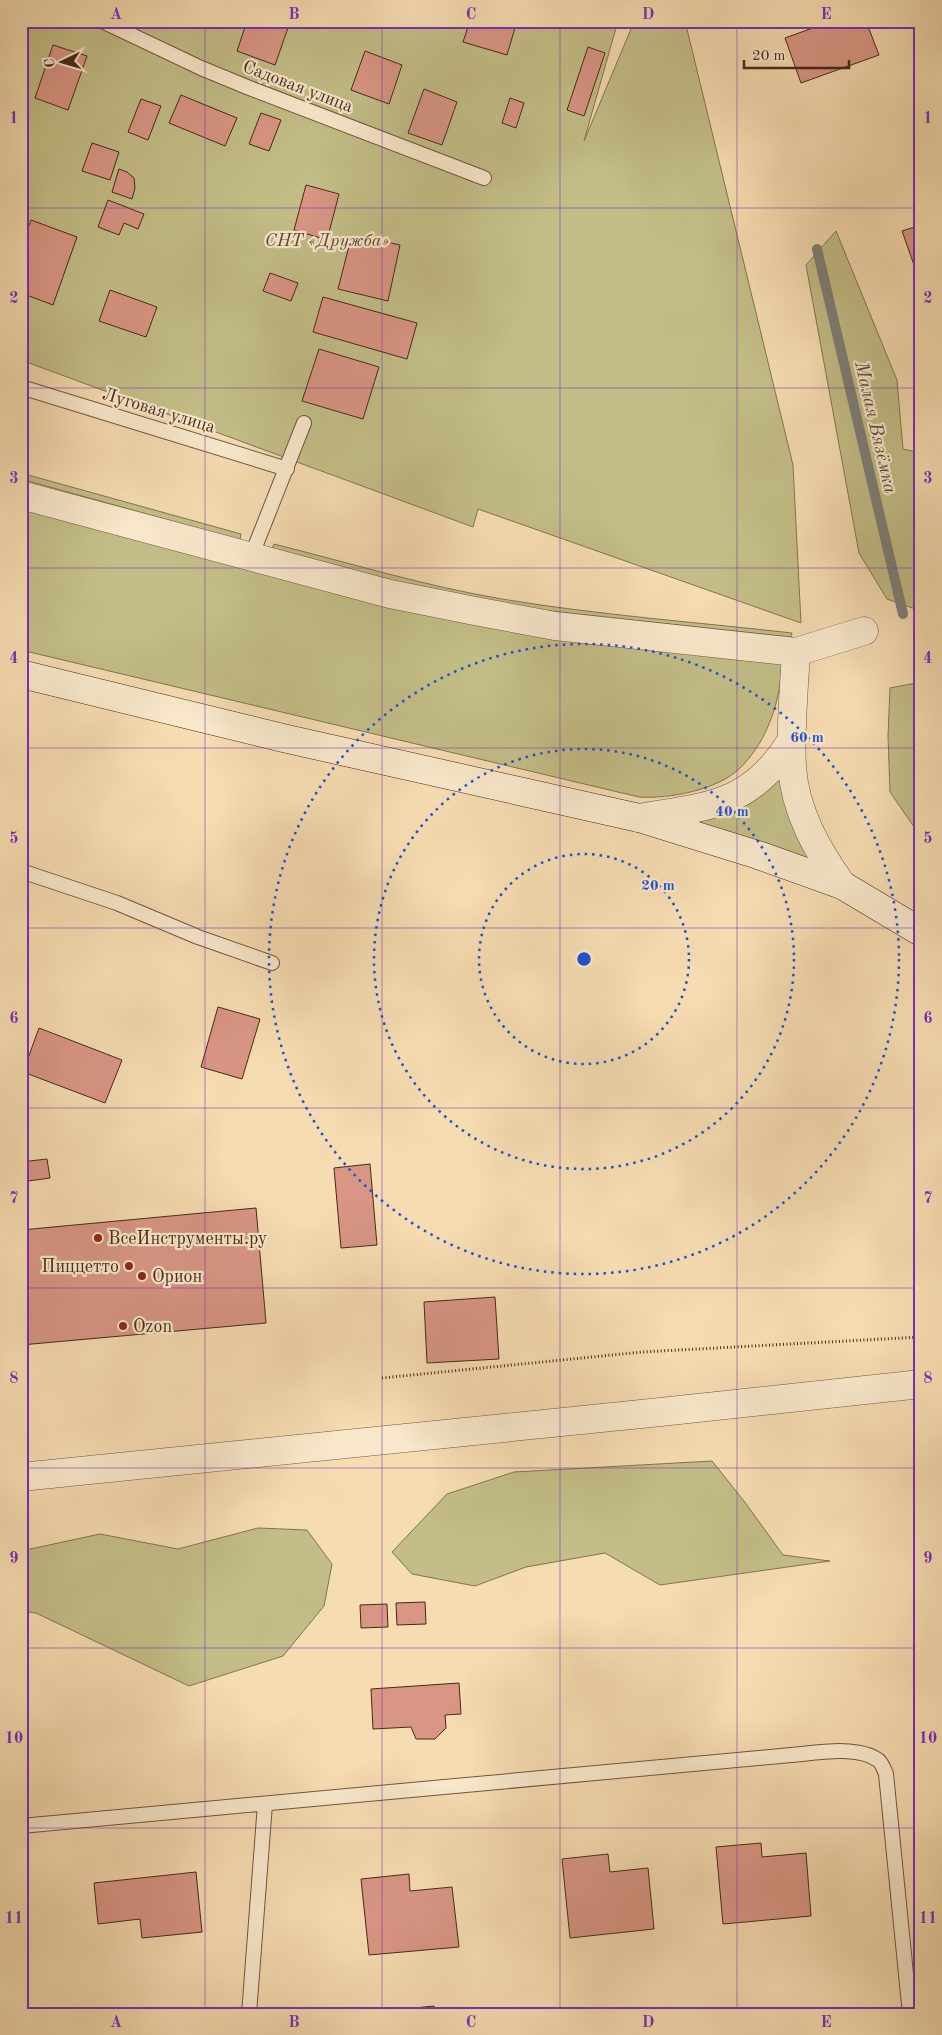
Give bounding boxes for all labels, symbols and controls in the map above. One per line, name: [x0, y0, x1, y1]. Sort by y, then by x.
text: A: [110, 7, 122, 23]
text: B: [288, 7, 300, 23]
text: C: [466, 7, 476, 23]
text: D: [642, 7, 654, 23]
text: E: [820, 7, 832, 23]
north arrow: [38, 38, 88, 88]
scale bar: [744, 38, 850, 70]
text: 20 m: [752, 49, 786, 64]
text: С: [43, 58, 57, 68]
street label: Садовая улица: [240, 58, 355, 116]
text: 1: [9, 111, 19, 127]
text: 1: [923, 111, 933, 127]
park label: СНТ «Дружба»: [265, 232, 389, 250]
text: 2: [9, 291, 19, 307]
text: 2: [923, 291, 933, 307]
water label: Малая Вязёмка: [850, 359, 899, 496]
street label: Луговая улица: [100, 385, 218, 437]
text: 3: [9, 471, 19, 487]
text: 3: [923, 471, 933, 487]
text: 4: [9, 651, 19, 667]
text: 4: [923, 651, 933, 667]
text: 60 m: [790, 731, 824, 746]
text: 40 m: [715, 805, 749, 820]
text: 5: [9, 831, 19, 847]
text: 5: [923, 831, 933, 847]
text: 20 m: [641, 879, 675, 894]
centre of rings: [575, 950, 593, 968]
text: 6: [9, 1011, 19, 1027]
text: 6: [923, 1011, 933, 1027]
text: 7: [9, 1191, 19, 1207]
text: 7: [923, 1191, 933, 1207]
place label: ВсеИнструменты.ру: [108, 1230, 268, 1248]
marker: ВсеИнструменты.ру: [92, 1232, 104, 1244]
place label: Пиццетто: [41, 1258, 119, 1276]
marker: Пиццетто: [123, 1260, 135, 1272]
place label: Орион: [152, 1268, 203, 1286]
marker: Орион: [136, 1270, 148, 1282]
place label: Ozon: [133, 1318, 172, 1336]
marker: Ozon: [117, 1320, 129, 1332]
text: 8: [9, 1371, 19, 1387]
text: 8: [923, 1371, 933, 1387]
text: 9: [9, 1551, 19, 1567]
text: 9: [923, 1551, 933, 1567]
text: 10: [5, 1731, 23, 1747]
text: 10: [919, 1731, 937, 1747]
text: 11: [5, 1911, 23, 1927]
text: 11: [919, 1911, 937, 1927]
text: A: [110, 2015, 122, 2031]
text: B: [288, 2015, 300, 2031]
text: C: [466, 2015, 476, 2031]
text: D: [642, 2015, 654, 2031]
text: E: [820, 2015, 832, 2031]

